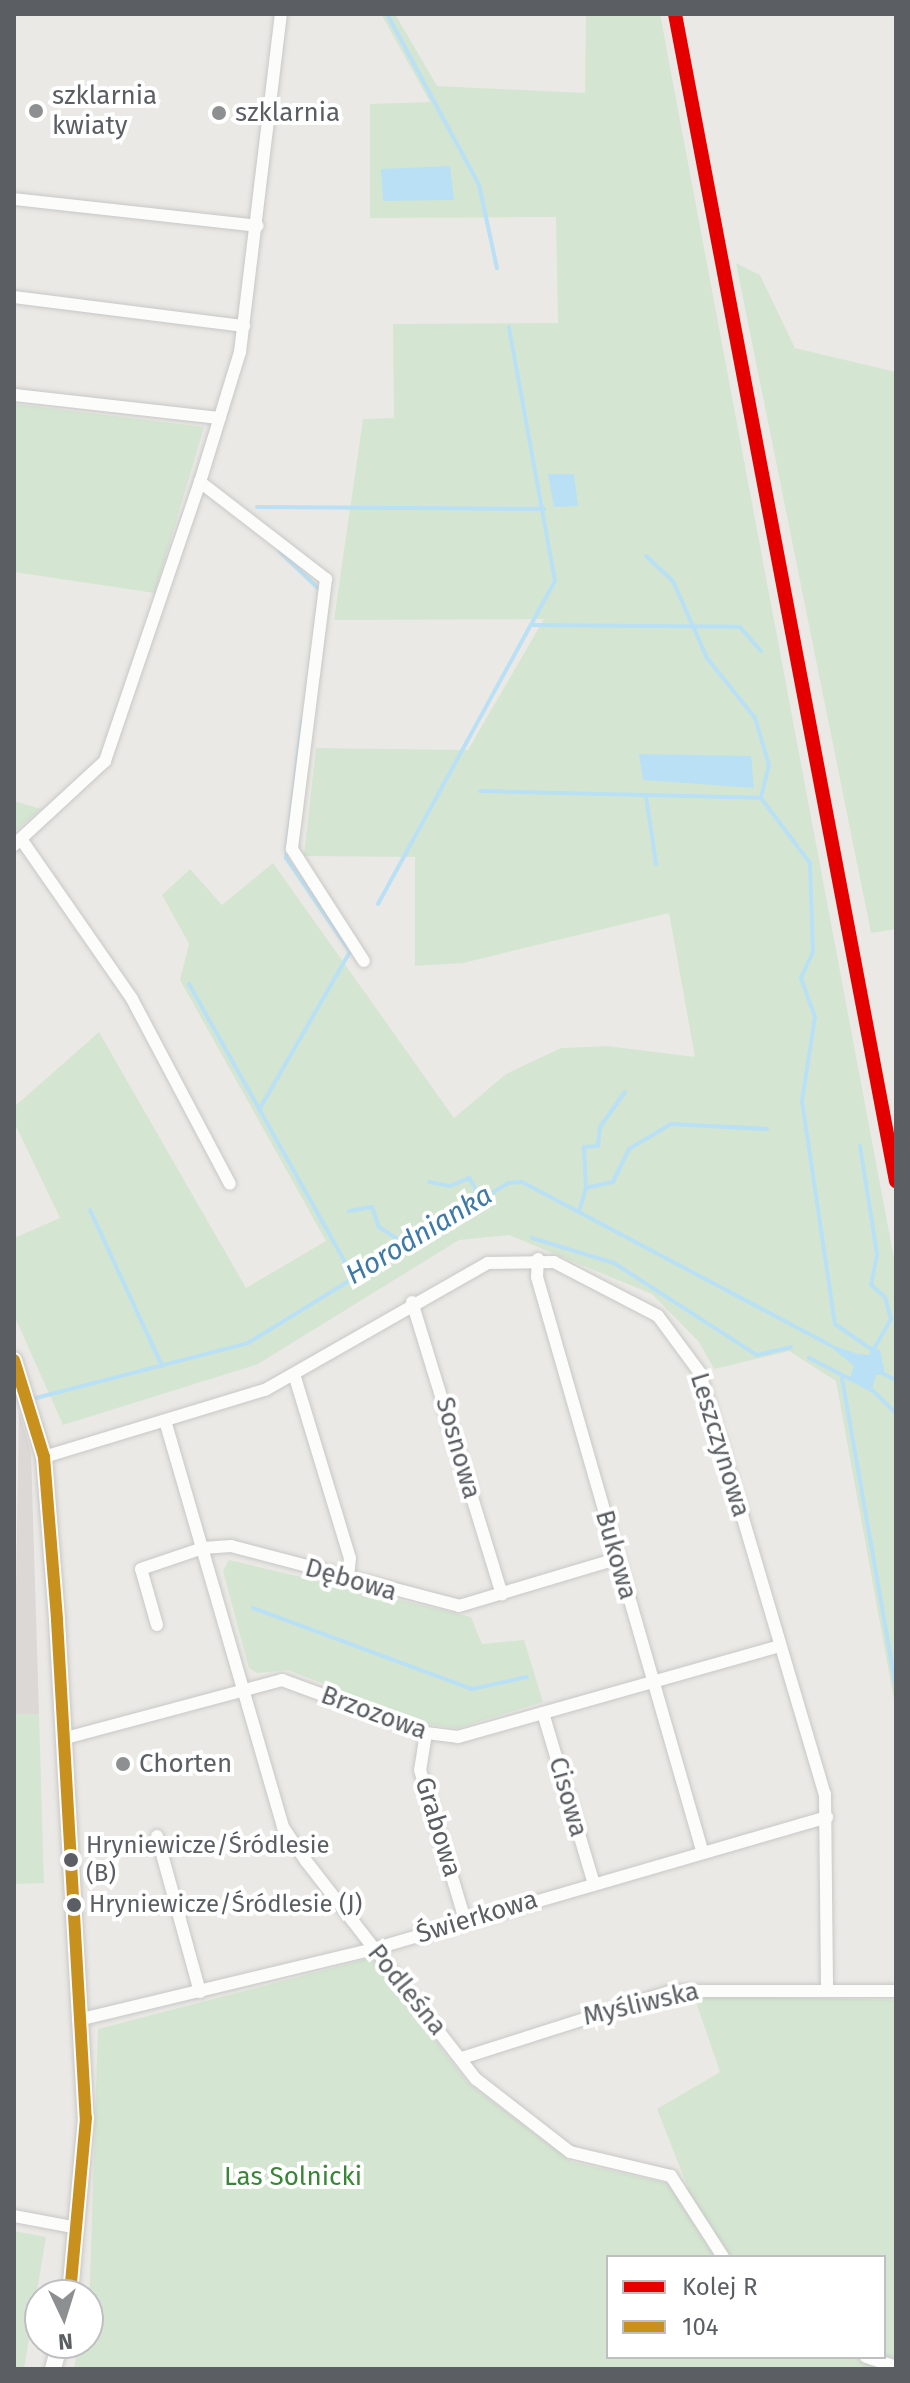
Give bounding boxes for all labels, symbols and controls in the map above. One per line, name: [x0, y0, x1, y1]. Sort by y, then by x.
place label: szklarnia kwiaty: [52, 80, 157, 142]
place label: szklarnia: [235, 97, 340, 129]
marker: szklarnia kwiaty: [27, 102, 45, 120]
marker: szklarnia: [210, 104, 228, 122]
water label: Horodnianka: [340, 1178, 498, 1292]
street label: Leszczynowa: [683, 1369, 757, 1521]
street label: Sosnowa: [429, 1394, 487, 1502]
street label: Bukowa: [588, 1507, 644, 1603]
street label: Dębowa: [302, 1552, 400, 1608]
street label: Brzozowa: [317, 1679, 431, 1747]
place label: Chorten: [139, 1748, 232, 1780]
street label: Cisowa: [542, 1753, 594, 1841]
marker: Chorten: [114, 1755, 132, 1773]
street label: Grabowa: [408, 1773, 468, 1881]
place label: Hryniewicze/Śródlesie (B): [86, 1832, 330, 1888]
marker: Hryniewicze/Śródlesie (B): [63, 1852, 79, 1868]
street label: Świerkowa: [413, 1884, 541, 1950]
place label: Hryniewicze/Śródlesie (J): [89, 1891, 362, 1919]
marker: Hryniewicze/Śródlesie (J): [66, 1897, 82, 1913]
street label: Podleśna: [361, 1938, 453, 2042]
street label: Myśliwska: [580, 1976, 702, 2032]
park label: Las Solnicki: [224, 2161, 362, 2193]
legend: [606, 2255, 886, 2359]
text: Kolej R: [682, 2273, 757, 2301]
north arrow: [24, 2279, 104, 2359]
text: 104: [682, 2313, 719, 2341]
text: N: [57, 2327, 74, 2355]

